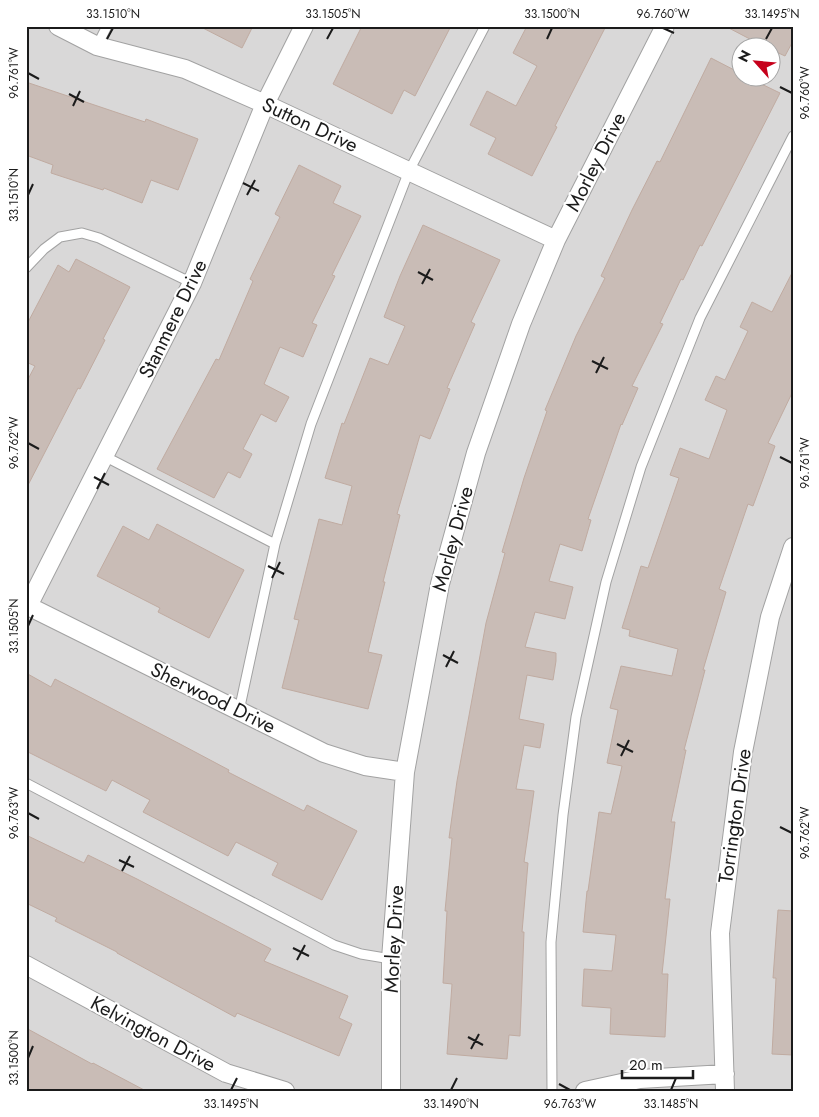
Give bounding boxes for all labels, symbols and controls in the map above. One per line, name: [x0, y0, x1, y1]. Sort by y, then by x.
text: 33.1510°N: [86, 5, 140, 23]
text: 33.1505°N: [305, 5, 361, 23]
text: 33.1500°N: [524, 5, 580, 23]
text: 96.760°W: [636, 5, 690, 23]
text: 33.1495°N: [744, 5, 800, 23]
north arrow: [732, 38, 782, 88]
text: 96.761°W: [5, 47, 23, 99]
text: N: [733, 47, 756, 66]
text: 96.760°W: [796, 66, 814, 120]
street label: Sutton Drive: [257, 90, 363, 160]
street label: Morley Drive: [559, 107, 633, 217]
text: 33.1510°N: [5, 168, 23, 222]
street label: Stanmere Drive: [132, 255, 214, 383]
text: 96.762°W: [5, 417, 23, 469]
text: 96.761°W: [796, 437, 814, 489]
street label: Morley Drive: [425, 483, 481, 595]
text: 33.1505°N: [5, 598, 23, 654]
street label: Sherwood Drive: [145, 655, 281, 741]
street label: Torrington Drive: [711, 747, 759, 885]
text: 96.763°W: [5, 787, 23, 839]
text: 96.762°W: [796, 807, 814, 859]
street label: Morley Drive: [377, 884, 411, 994]
street label: Kelvington Drive: [85, 989, 221, 1079]
text: 33.1500°N: [5, 1030, 23, 1086]
scale bar: [622, 1047, 693, 1079]
text: 20 m: [629, 1054, 663, 1076]
text: 33.1495°N: [203, 1095, 259, 1113]
text: 33.1490°N: [423, 1095, 479, 1113]
text: 96.763°W: [544, 1095, 596, 1113]
text: 33.1485°N: [644, 1095, 698, 1113]

